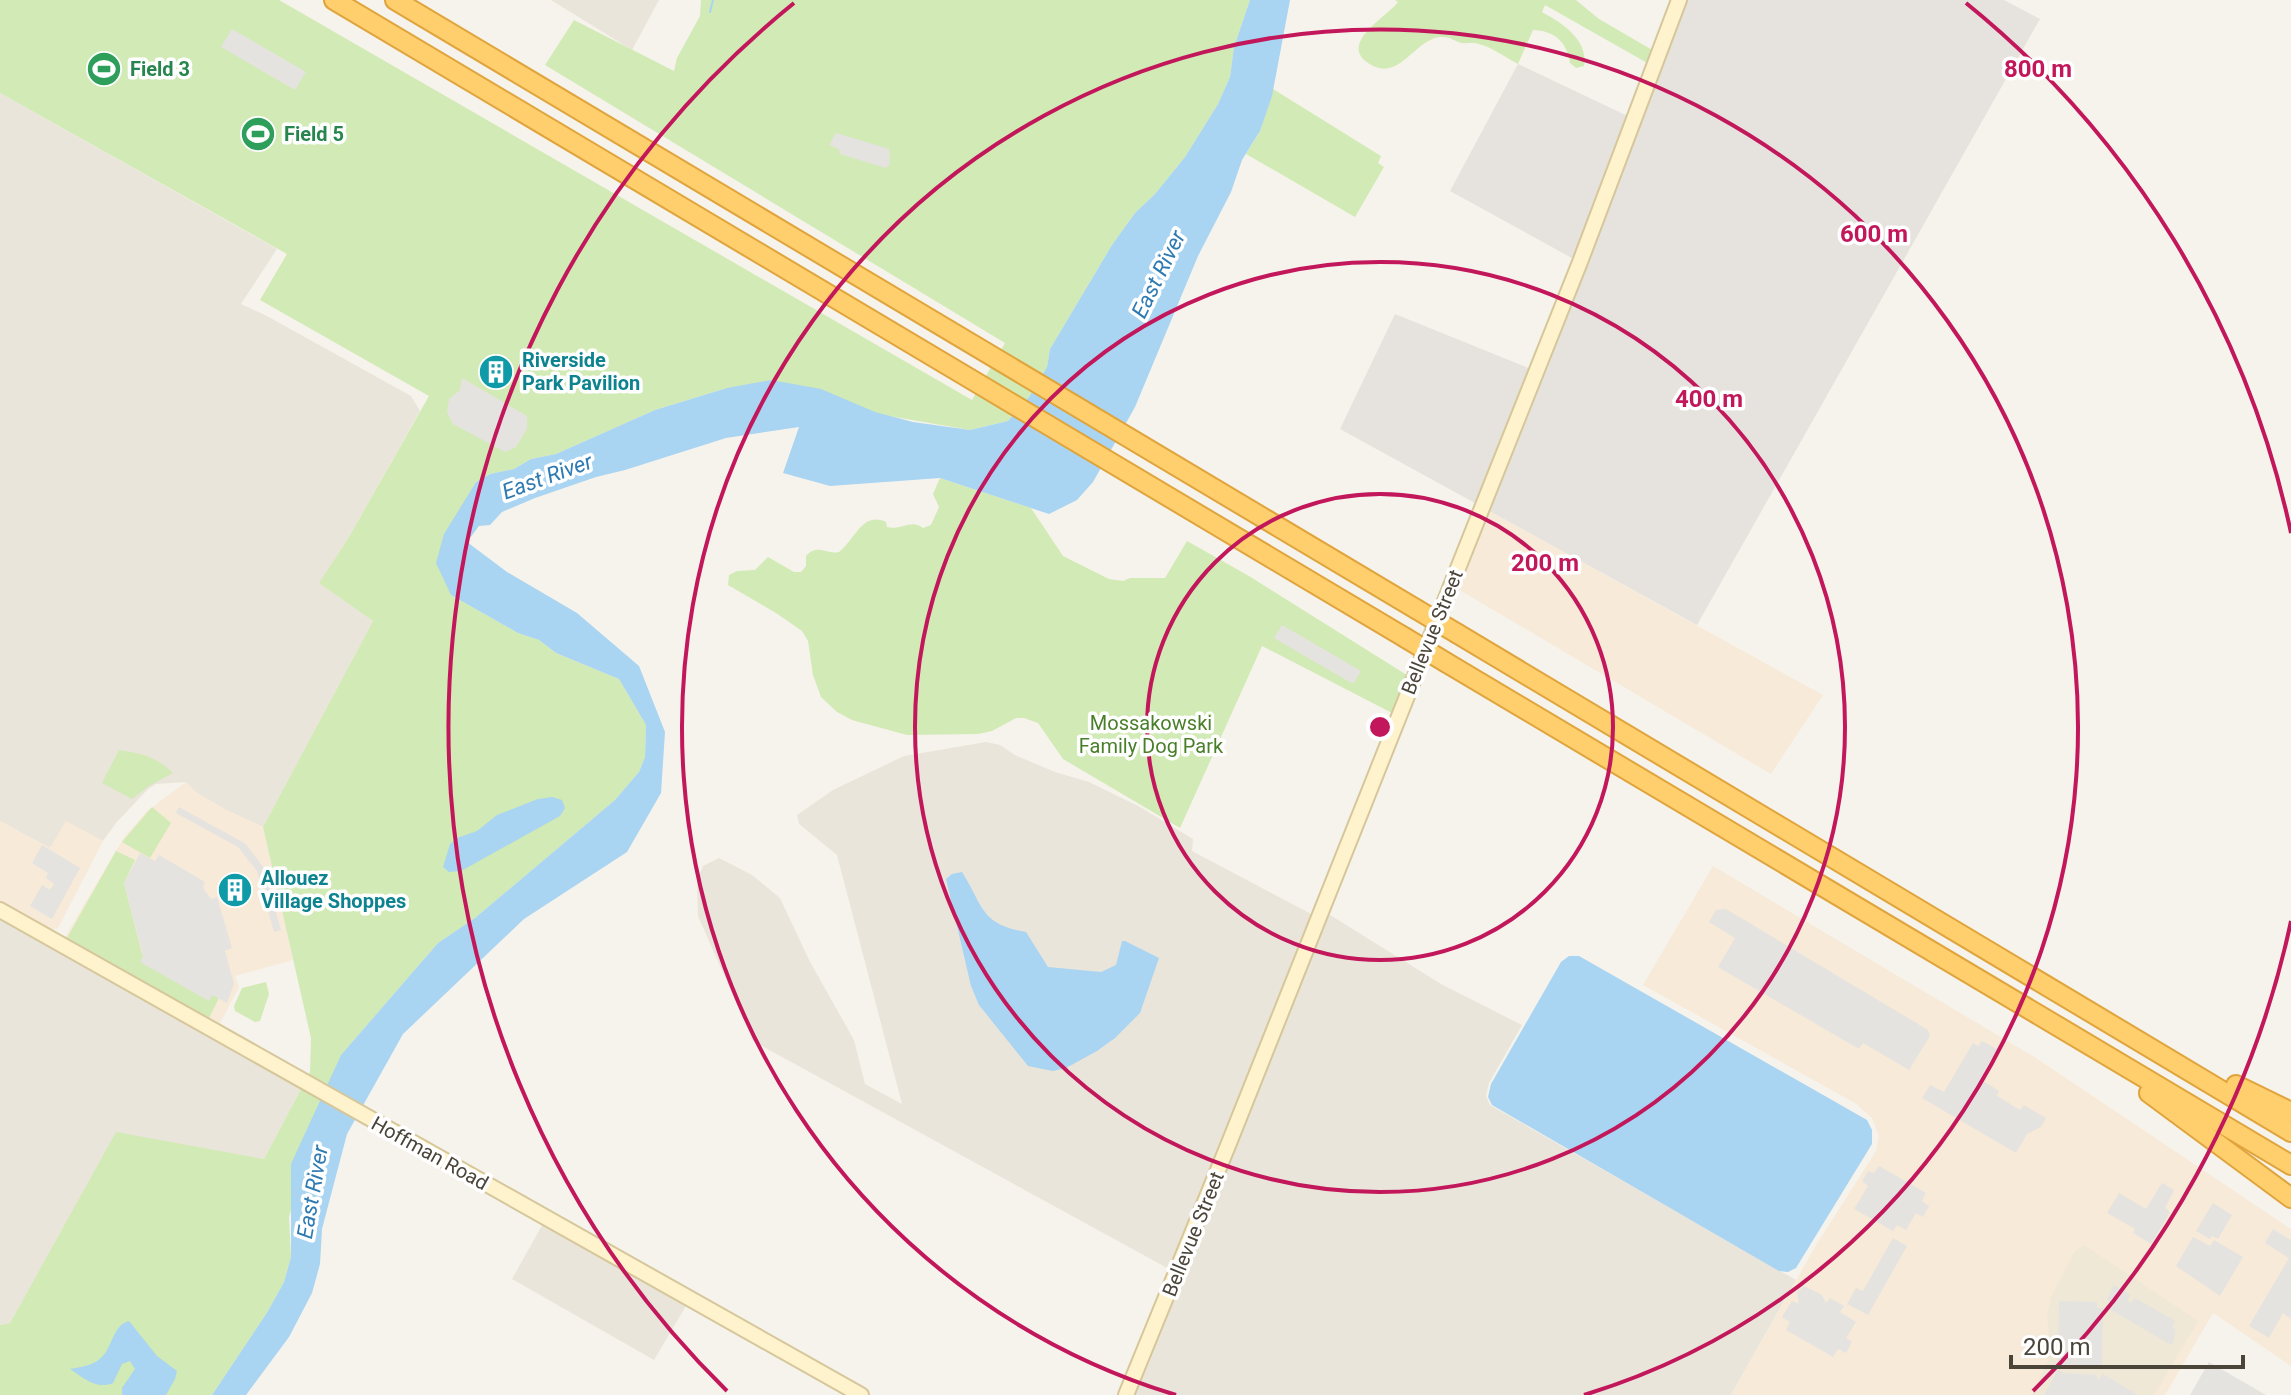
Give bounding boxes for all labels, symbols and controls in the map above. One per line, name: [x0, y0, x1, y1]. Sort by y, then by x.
sports icon: Field 3: [85, 50, 123, 88]
text: 800 m: [2004, 55, 2072, 83]
place label: Field 3: [130, 57, 190, 81]
sports icon: Field 5: [239, 115, 277, 153]
place label: Field 5: [284, 122, 344, 146]
text: 600 m: [1840, 220, 1908, 248]
water label: East River: [1127, 226, 1191, 322]
place label: Riverside Park Pavilion: [522, 348, 640, 395]
building icon: Riverside Park Pavilion: [477, 353, 515, 391]
text: 400 m: [1675, 385, 1743, 413]
water label: East River: [499, 448, 596, 504]
text: 200 m: [1511, 549, 1579, 577]
street label: Bellevue Street: [1396, 566, 1468, 698]
park label: Mossakowski Family Dog Park: [1079, 711, 1224, 758]
centre of rings: [1366, 713, 1394, 741]
place label: Allouez Village Shoppes: [261, 866, 406, 913]
building icon: Allouez Village Shoppes: [216, 871, 254, 909]
street label: Hoffman Road: [367, 1111, 493, 1195]
water label: East River: [292, 1143, 333, 1241]
street label: Bellevue Street: [1157, 1168, 1229, 1300]
scale bar: [2011, 1319, 2243, 1369]
text: 200 m: [2023, 1333, 2090, 1361]

